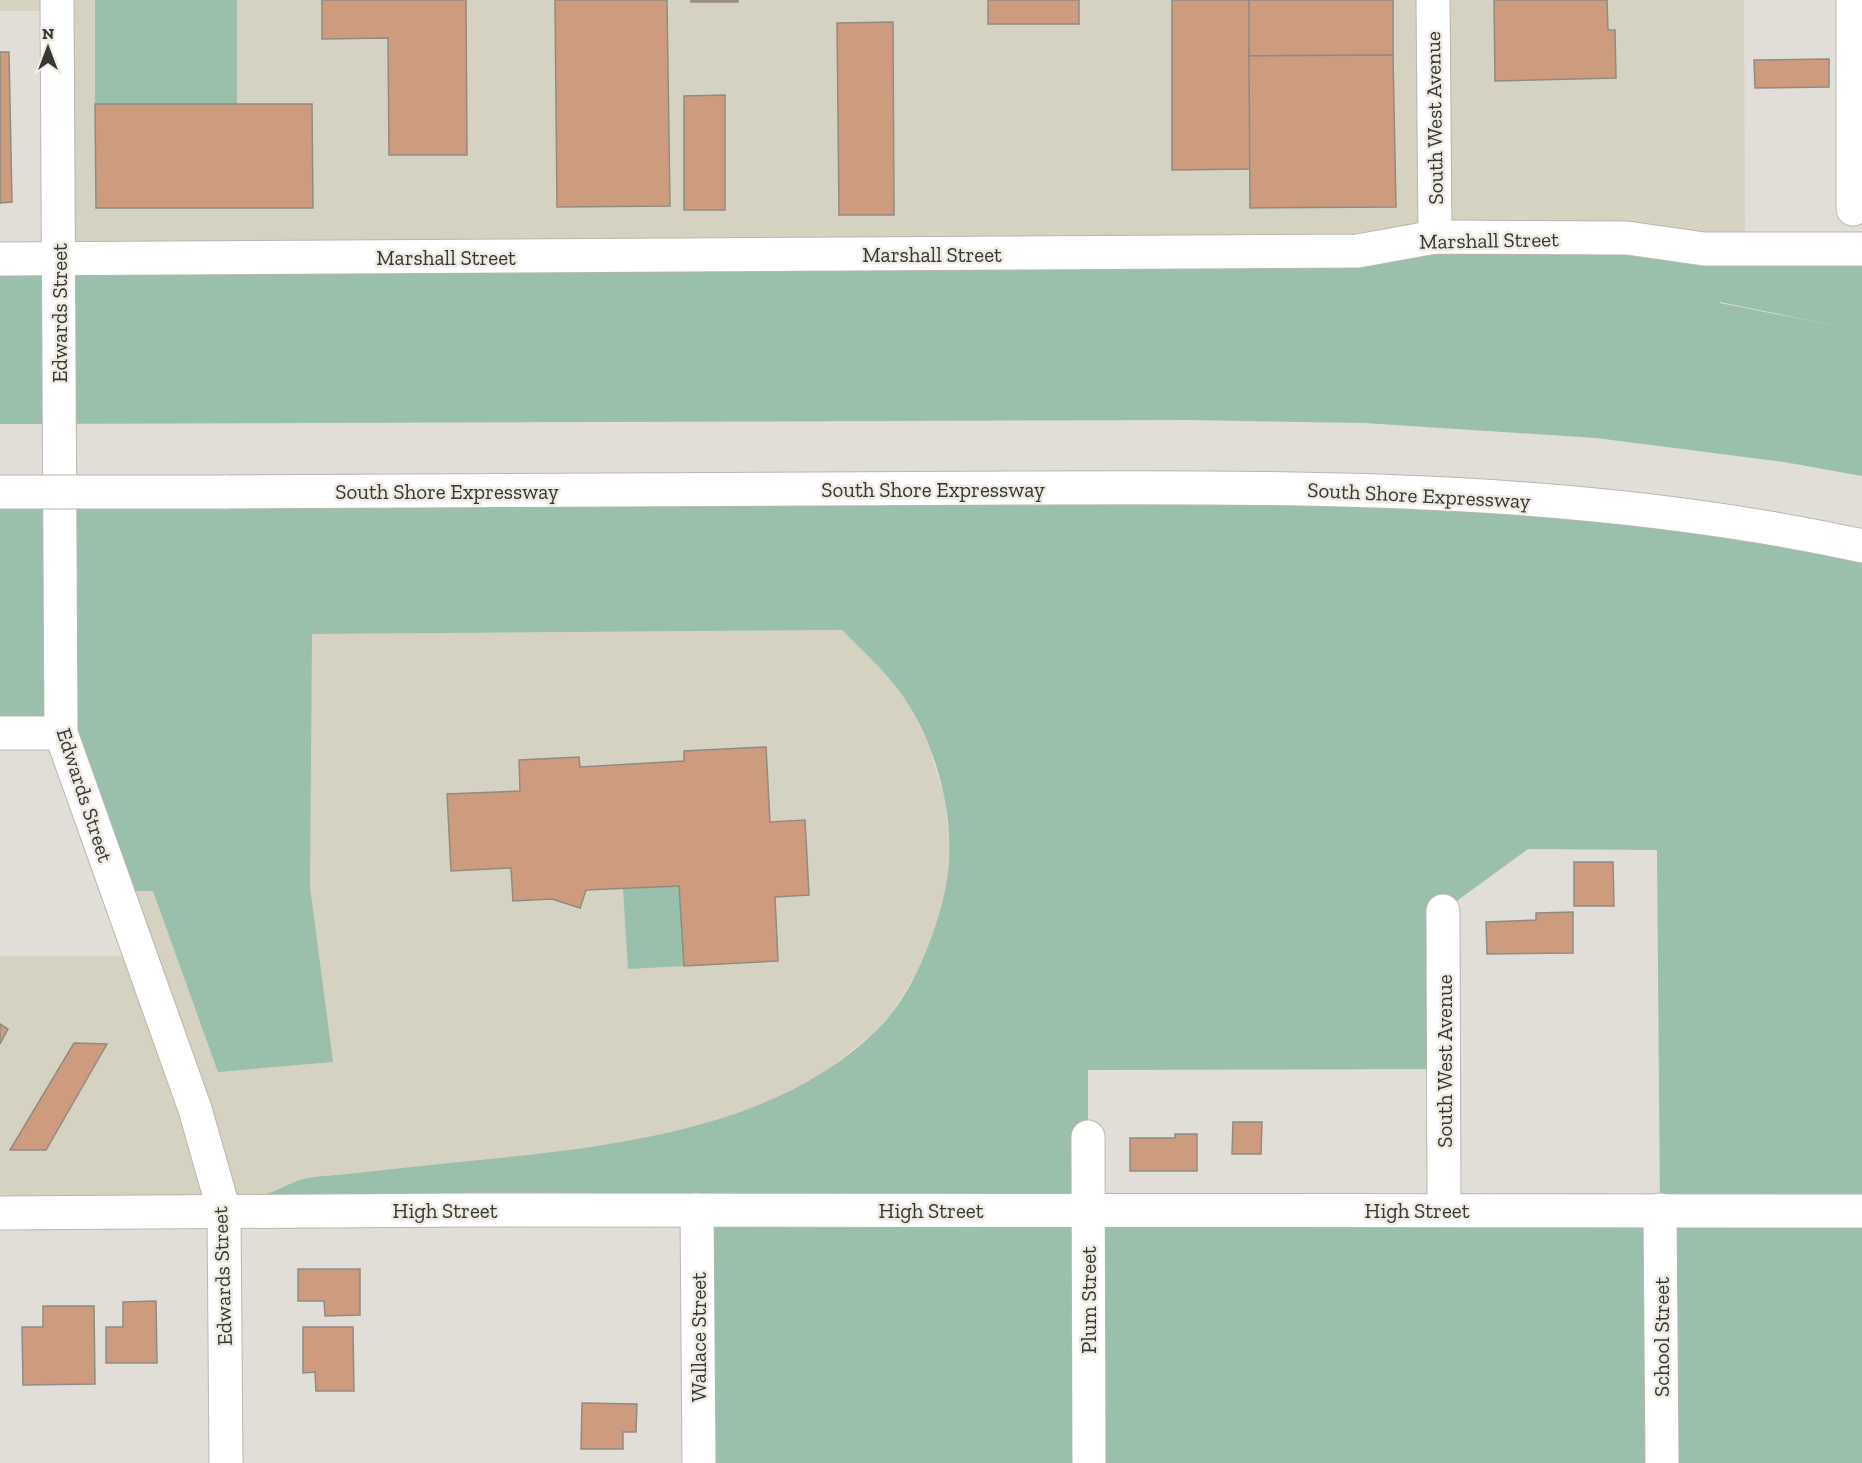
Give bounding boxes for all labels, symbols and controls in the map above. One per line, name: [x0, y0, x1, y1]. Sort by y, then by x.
north arrow: [18, 18, 78, 78]
text: N: [42, 24, 54, 43]
street label: South West Avenue: [1420, 31, 1448, 205]
street label: Marshall Street: [1419, 226, 1559, 254]
street label: Marshall Street: [862, 242, 1002, 267]
street label: Edwards Street: [47, 243, 72, 383]
street label: Marshall Street: [376, 245, 516, 270]
street label: South Shore Expressway: [821, 477, 1045, 502]
street label: South Shore Expressway: [1307, 477, 1531, 513]
street label: South Shore Expressway: [335, 479, 559, 504]
street label: Edwards Street: [52, 725, 119, 865]
street label: South West Avenue: [1432, 974, 1457, 1148]
street label: High Street: [393, 1198, 498, 1223]
street label: High Street: [879, 1198, 984, 1223]
street label: High Street: [1365, 1198, 1470, 1223]
street label: Edwards Street: [207, 1206, 237, 1346]
street label: Plum Street: [1076, 1246, 1101, 1354]
street label: Wallace Street: [686, 1272, 711, 1402]
street label: School Street: [1649, 1277, 1674, 1397]

